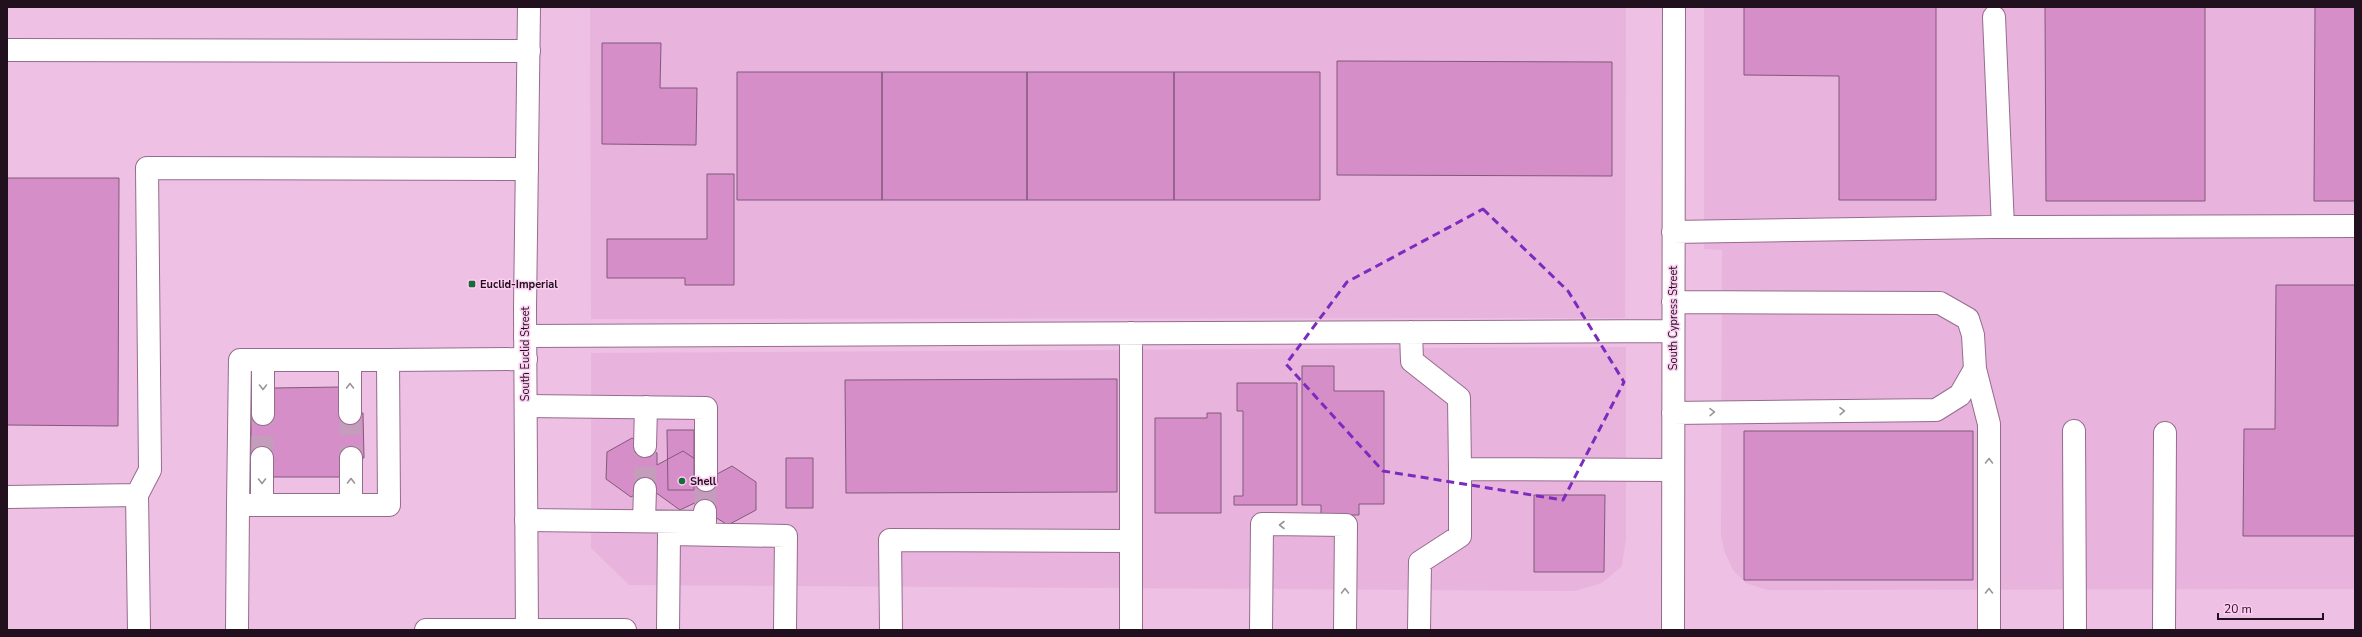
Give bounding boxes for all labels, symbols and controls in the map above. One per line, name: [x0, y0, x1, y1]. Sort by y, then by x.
street label: South Cypress Street: [1666, 266, 1681, 370]
place label: Euclid-Imperial: [480, 277, 558, 292]
marker: Euclid-Imperial: [467, 279, 477, 289]
street label: South Euclid Street: [518, 306, 533, 401]
one-way arrow: [346, 383, 354, 389]
one-way arrow: [259, 384, 267, 390]
one-way arrow: [1839, 407, 1845, 415]
one-way arrow: [1709, 408, 1715, 416]
one-way arrow: [1985, 458, 1993, 464]
place label: Shell: [690, 474, 717, 489]
marker: Shell: [677, 476, 687, 486]
one-way arrow: [258, 478, 266, 484]
one-way arrow: [347, 478, 355, 484]
one-way arrow: [1279, 521, 1285, 529]
one-way arrow: [1341, 588, 1350, 594]
one-way arrow: [1985, 588, 1993, 594]
scale bar: [2218, 595, 2323, 621]
text: 20 m: [2224, 601, 2252, 617]

